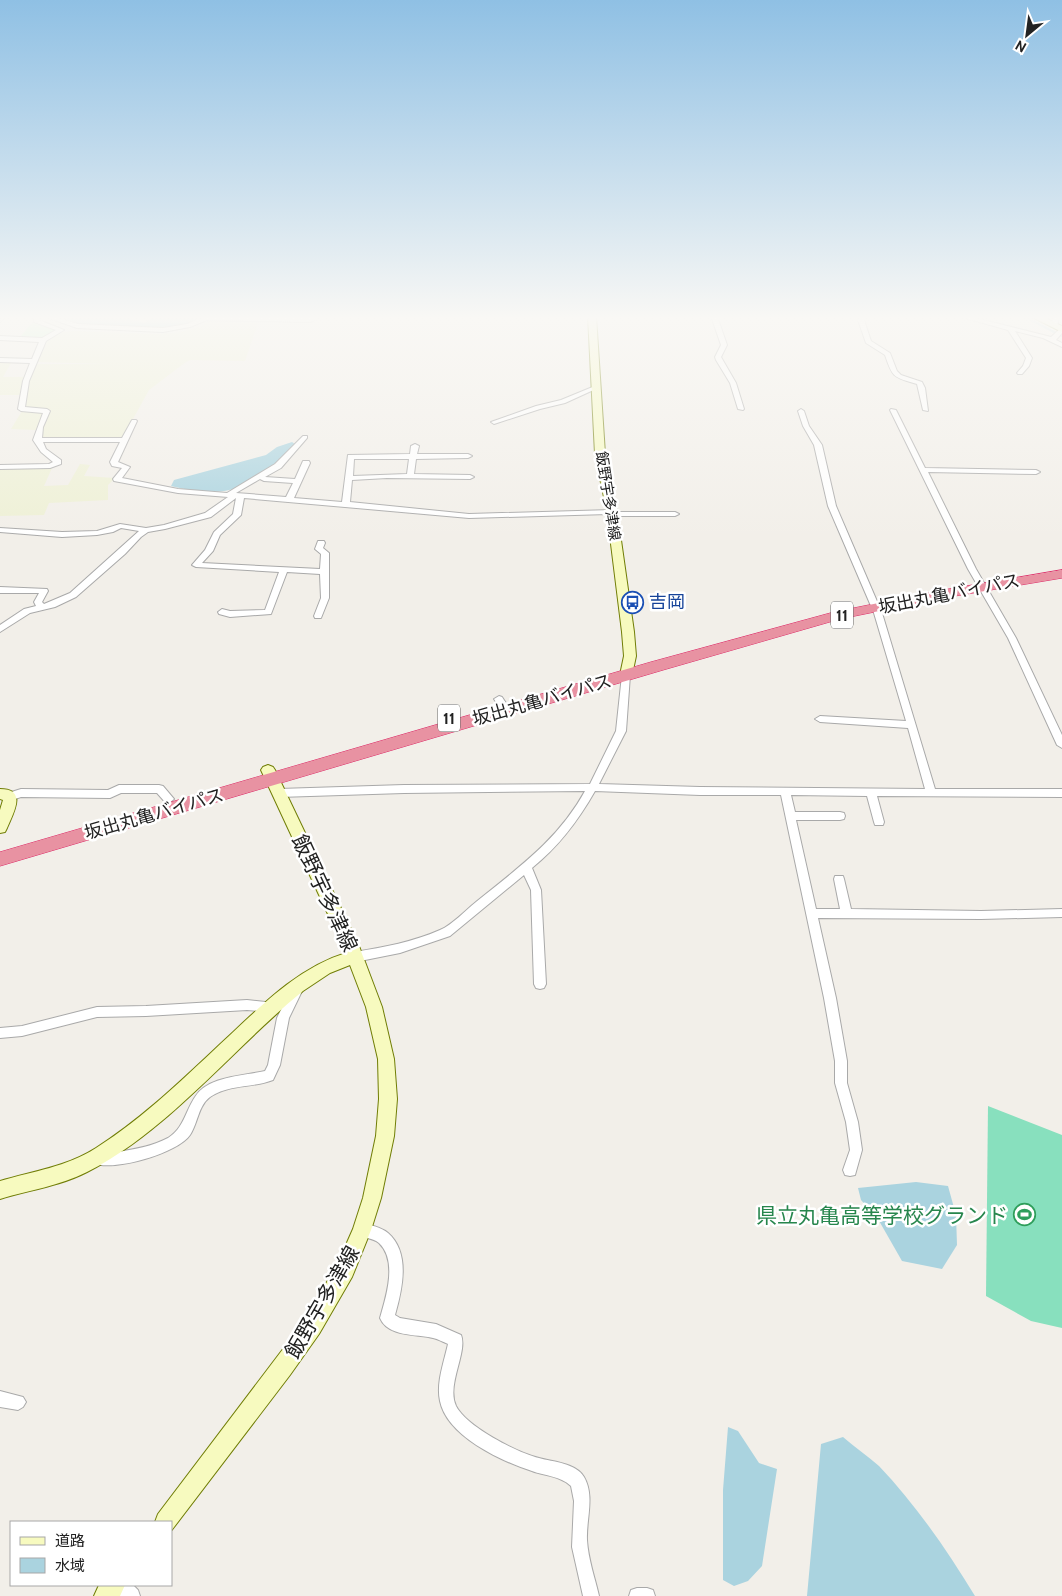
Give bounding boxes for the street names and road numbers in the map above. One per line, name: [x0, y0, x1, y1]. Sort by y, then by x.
street label: 飯野宇多津線: [592, 450, 624, 542]
street label: 坂出丸亀バイパス: [876, 569, 1022, 619]
road number: 11: [831, 602, 853, 628]
street label: 坂出丸亀バイパス: [470, 670, 614, 730]
road number: 11: [438, 704, 460, 731]
street label: 坂出丸亀バイパス: [82, 784, 226, 844]
street label: 飯野宇多津線: [287, 831, 363, 955]
street label: 飯野宇多津線: [280, 1241, 364, 1363]

